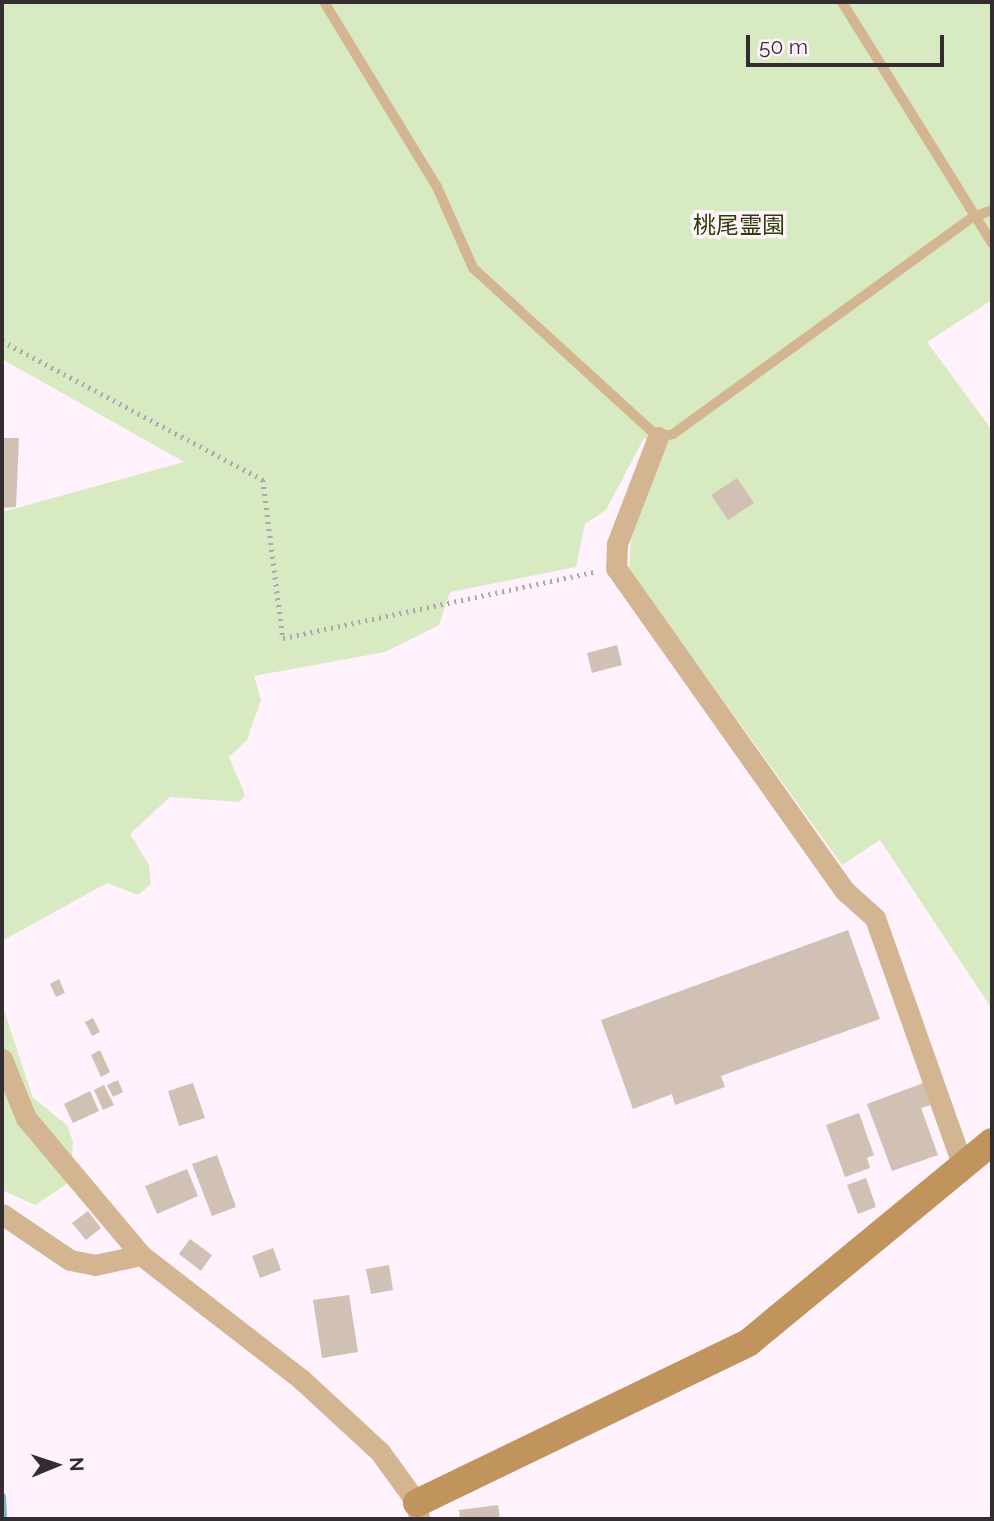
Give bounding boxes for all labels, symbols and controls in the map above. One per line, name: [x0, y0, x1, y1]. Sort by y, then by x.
scale bar: [749, 21, 947, 65]
text: 50 m: [759, 34, 808, 59]
park label: 桃尾霊園: [693, 211, 785, 239]
north arrow: [21, 1430, 91, 1500]
text: N: [66, 1457, 88, 1472]

